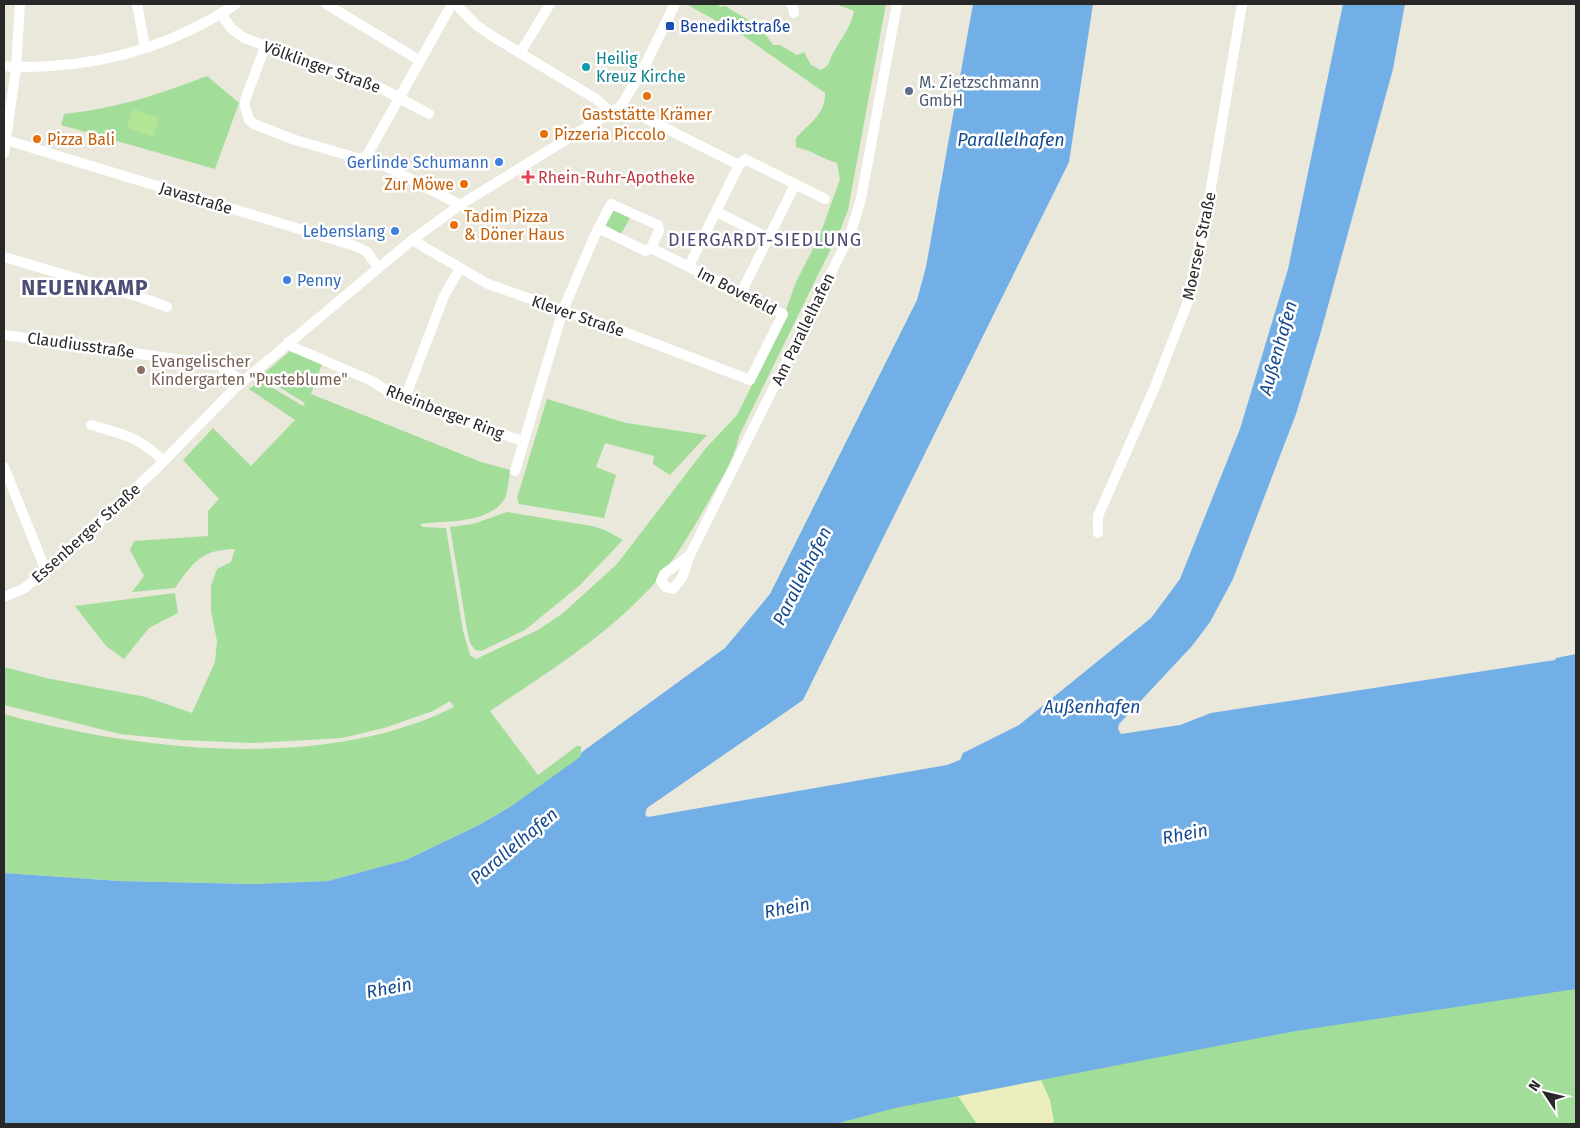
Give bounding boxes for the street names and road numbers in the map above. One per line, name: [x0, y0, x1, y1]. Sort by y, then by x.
street label: Völklinger Straße: [261, 37, 383, 97]
street label: Javastraße: [157, 178, 235, 218]
street label: Moerser Straße: [1178, 190, 1220, 302]
street label: Im Bovefeld: [694, 263, 780, 319]
street label: Am Parallelhafen: [768, 270, 838, 388]
street label: Klever Straße: [529, 291, 627, 341]
street label: Claudiusstraße: [26, 328, 136, 362]
street label: Rheinberger Ring: [383, 381, 507, 443]
street label: Essenberger Straße: [28, 479, 144, 587]

